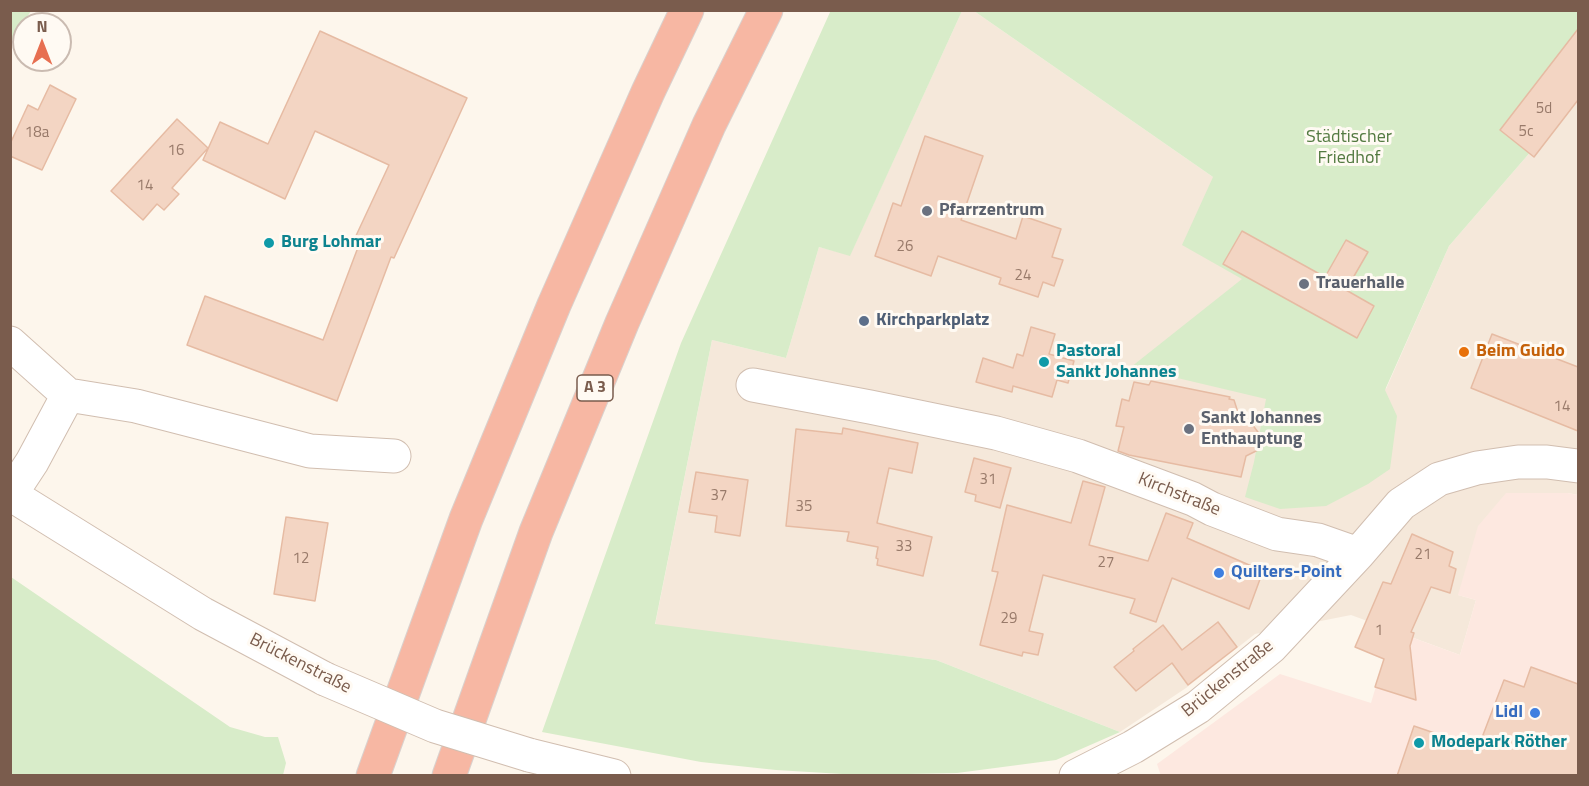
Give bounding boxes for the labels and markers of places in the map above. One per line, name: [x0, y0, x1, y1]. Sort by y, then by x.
place label: Pfarrzentrum: [939, 200, 1044, 222]
marker: Pfarrzentrum: [920, 204, 934, 218]
place label: Burg Lohmar: [281, 232, 381, 254]
marker: Burg Lohmar: [262, 236, 276, 250]
place label: Trauerhalle: [1316, 273, 1404, 295]
marker: Trauerhalle: [1297, 277, 1311, 291]
place label: Kirchparkplatz: [876, 310, 990, 332]
marker: Kirchparkplatz: [857, 314, 871, 328]
place label: Pastoral Sankt Johannes: [1056, 341, 1176, 384]
place label: Beim Guido: [1476, 341, 1565, 363]
marker: Beim Guido: [1457, 345, 1471, 359]
marker: Pastoral Sankt Johannes: [1037, 355, 1051, 369]
place label: Sankt Johannes Enthauptung: [1201, 408, 1321, 450]
marker: Sankt Johannes Enthauptung: [1182, 422, 1196, 436]
place label: Quilters-Point: [1231, 562, 1342, 584]
marker: Quilters-Point: [1212, 566, 1226, 580]
place label: Lidl: [1495, 702, 1523, 724]
marker: Lidl: [1528, 706, 1542, 720]
place label: Modepark Röther: [1431, 732, 1567, 754]
marker: Modepark Röther: [1412, 736, 1426, 750]

